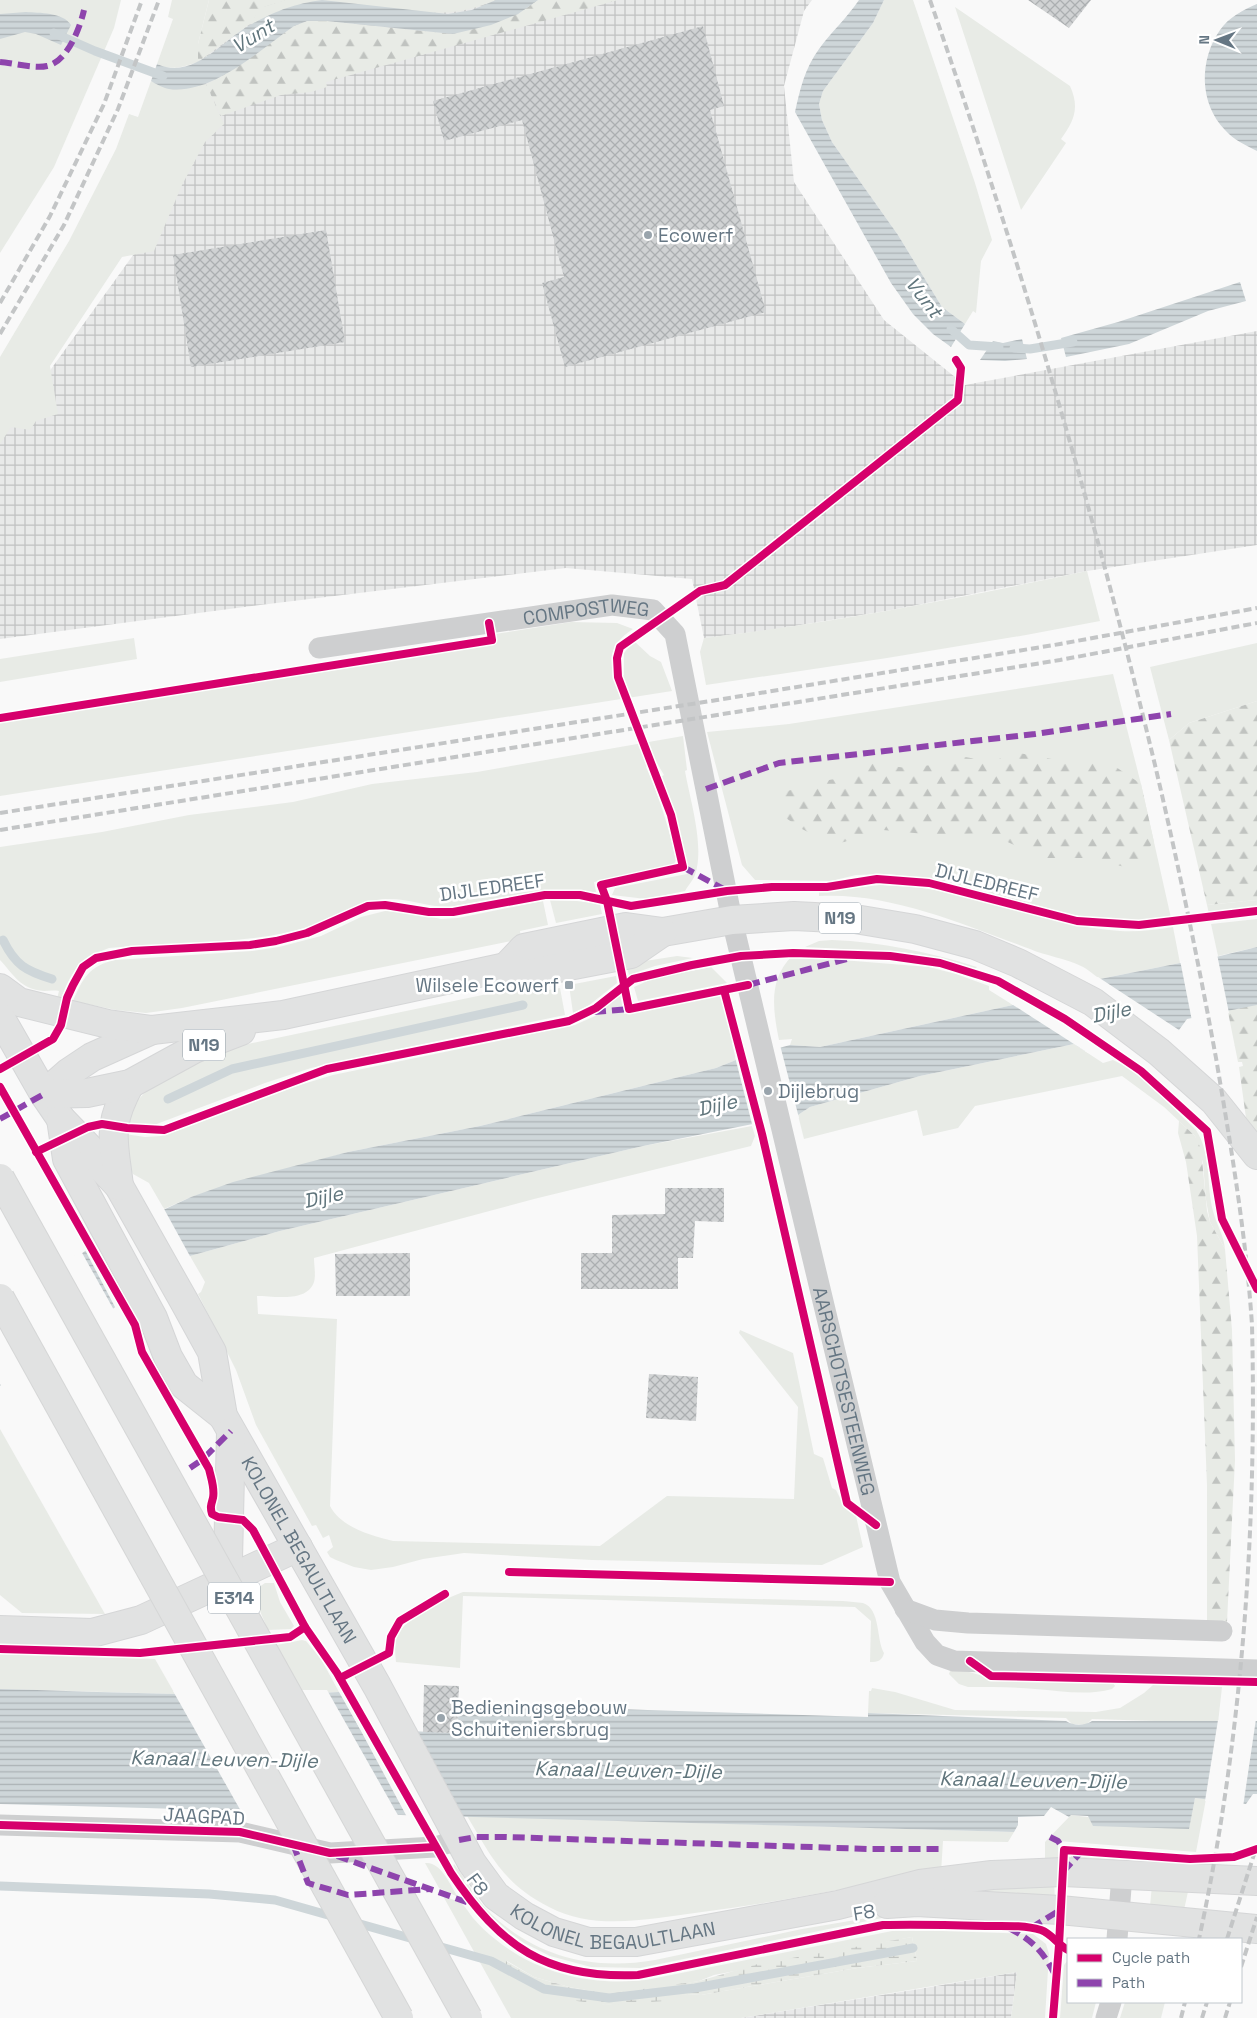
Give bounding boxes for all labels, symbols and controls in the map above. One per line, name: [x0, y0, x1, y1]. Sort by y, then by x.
water label: Vunt: [227, 12, 281, 59]
north arrow: [1192, 15, 1242, 65]
text: N: [1195, 35, 1213, 45]
place label: Ecowerf: [658, 223, 733, 248]
marker: Ecowerf: [642, 229, 654, 241]
water label: Vunt: [900, 271, 949, 324]
street label: COMPOSTWEG: [521, 593, 651, 631]
street label: DIJLEDREEF: [933, 858, 1041, 907]
street label: DIJLEDREEF: [438, 868, 546, 907]
road number: N19: [819, 902, 861, 934]
place label: Wilsele Ecowerf: [416, 973, 559, 998]
marker: Wilsele Ecowerf: [563, 979, 575, 991]
water label: Dijle: [1089, 995, 1134, 1029]
road number: N19: [183, 1030, 225, 1060]
place label: Dijlebrug: [778, 1079, 859, 1104]
marker: Dijlebrug: [762, 1085, 774, 1097]
water label: Dijle: [695, 1088, 740, 1122]
water label: Dijle: [301, 1180, 346, 1214]
street label: AARSCHOTSESTEENWEG: [807, 1284, 881, 1498]
street label: KOLONEL BEGAULTLAAN: [236, 1452, 362, 1648]
road number: E314: [208, 1582, 260, 1614]
place label: Bedieningsgebouw Schuiteniersbrug: [451, 1695, 627, 1742]
marker: Bedieningsgebouw Schuiteniersbrug: [435, 1712, 447, 1724]
water label: Kanaal Leuven-Dijle: [130, 1744, 319, 1774]
water label: Kanaal Leuven-Dijle: [534, 1755, 723, 1785]
water label: Kanaal Leuven-Dijle: [939, 1765, 1128, 1795]
street label: JAAGPAD: [162, 1802, 246, 1831]
street label: F8: [461, 1868, 494, 1901]
street label: KOLONEL BEGAULTLAAN: [505, 1898, 718, 1955]
street label: F8: [851, 1898, 877, 1927]
legend: [1067, 1938, 1242, 2003]
text: Cycle path: [1112, 1948, 1190, 1967]
text: Path: [1112, 1973, 1145, 1992]

